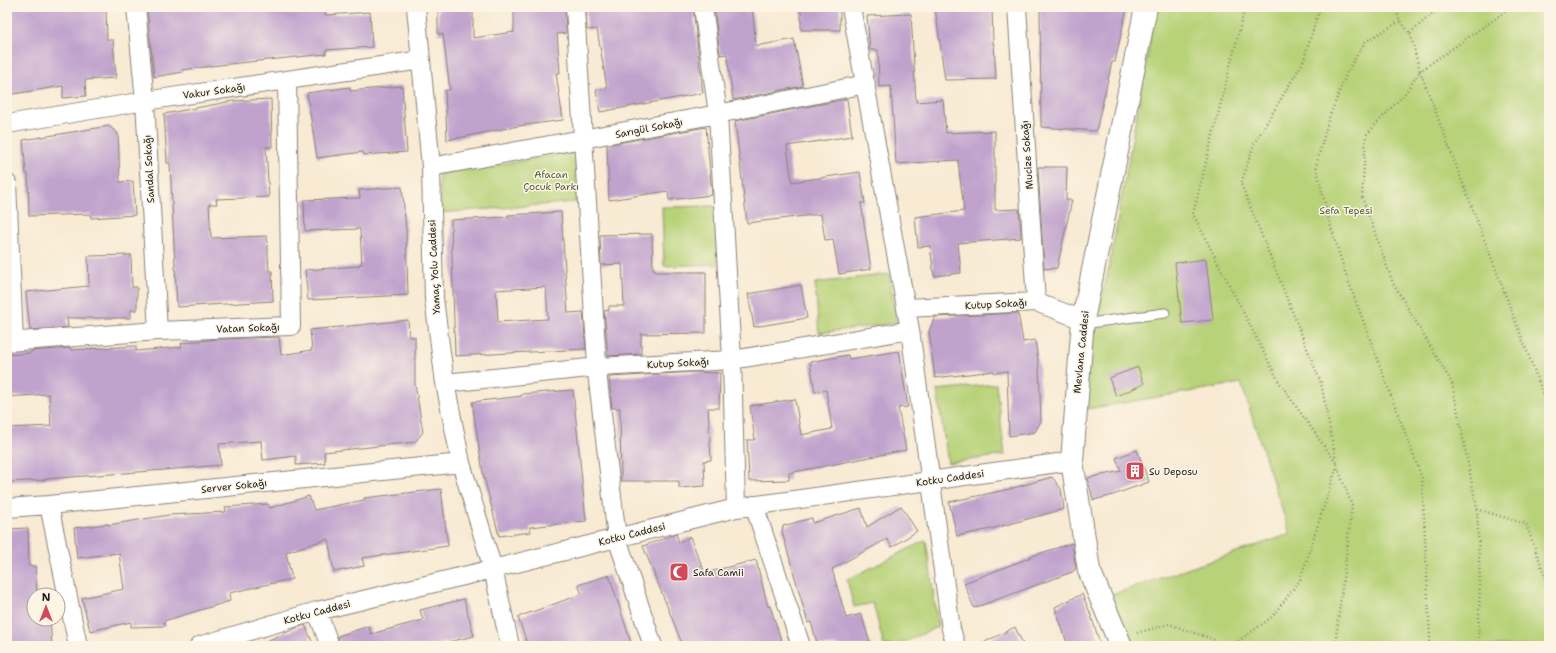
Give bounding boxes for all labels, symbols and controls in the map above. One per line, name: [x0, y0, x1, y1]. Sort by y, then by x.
street label: Vakur Sokağı: [182, 80, 246, 102]
street label: Sarıgül Sokağı: [614, 115, 684, 141]
street label: Mucize Sokağı: [1018, 120, 1036, 190]
street label: Sandal Sokağı: [141, 134, 157, 204]
park label: Afacan Çocuk Parkı: [523, 168, 579, 193]
park label: Sefa Tepesi: [1320, 204, 1373, 217]
street label: Yamaç Yolu Caddesi: [425, 219, 443, 315]
street label: Kutup Sokağı: [964, 296, 1028, 312]
street label: Mevlana Caddesi: [1070, 310, 1092, 394]
street label: Vatan Sokağı: [216, 320, 280, 336]
street label: Kutup Sokağı: [646, 355, 710, 371]
building icon: Su Deposu: [1124, 460, 1146, 482]
place label: Su Deposu: [1149, 465, 1198, 478]
street label: Kotku Caddesi: [915, 467, 985, 489]
street label: Server Sokağı: [200, 476, 268, 496]
street label: Kotku Caddesi: [597, 519, 667, 549]
mosque icon: Safa Camii: [668, 561, 690, 583]
place label: Safa Camii: [693, 566, 744, 579]
north arrow: [26, 587, 66, 627]
text: N: [42, 590, 51, 605]
street label: Kotku Caddesi: [282, 597, 352, 627]

